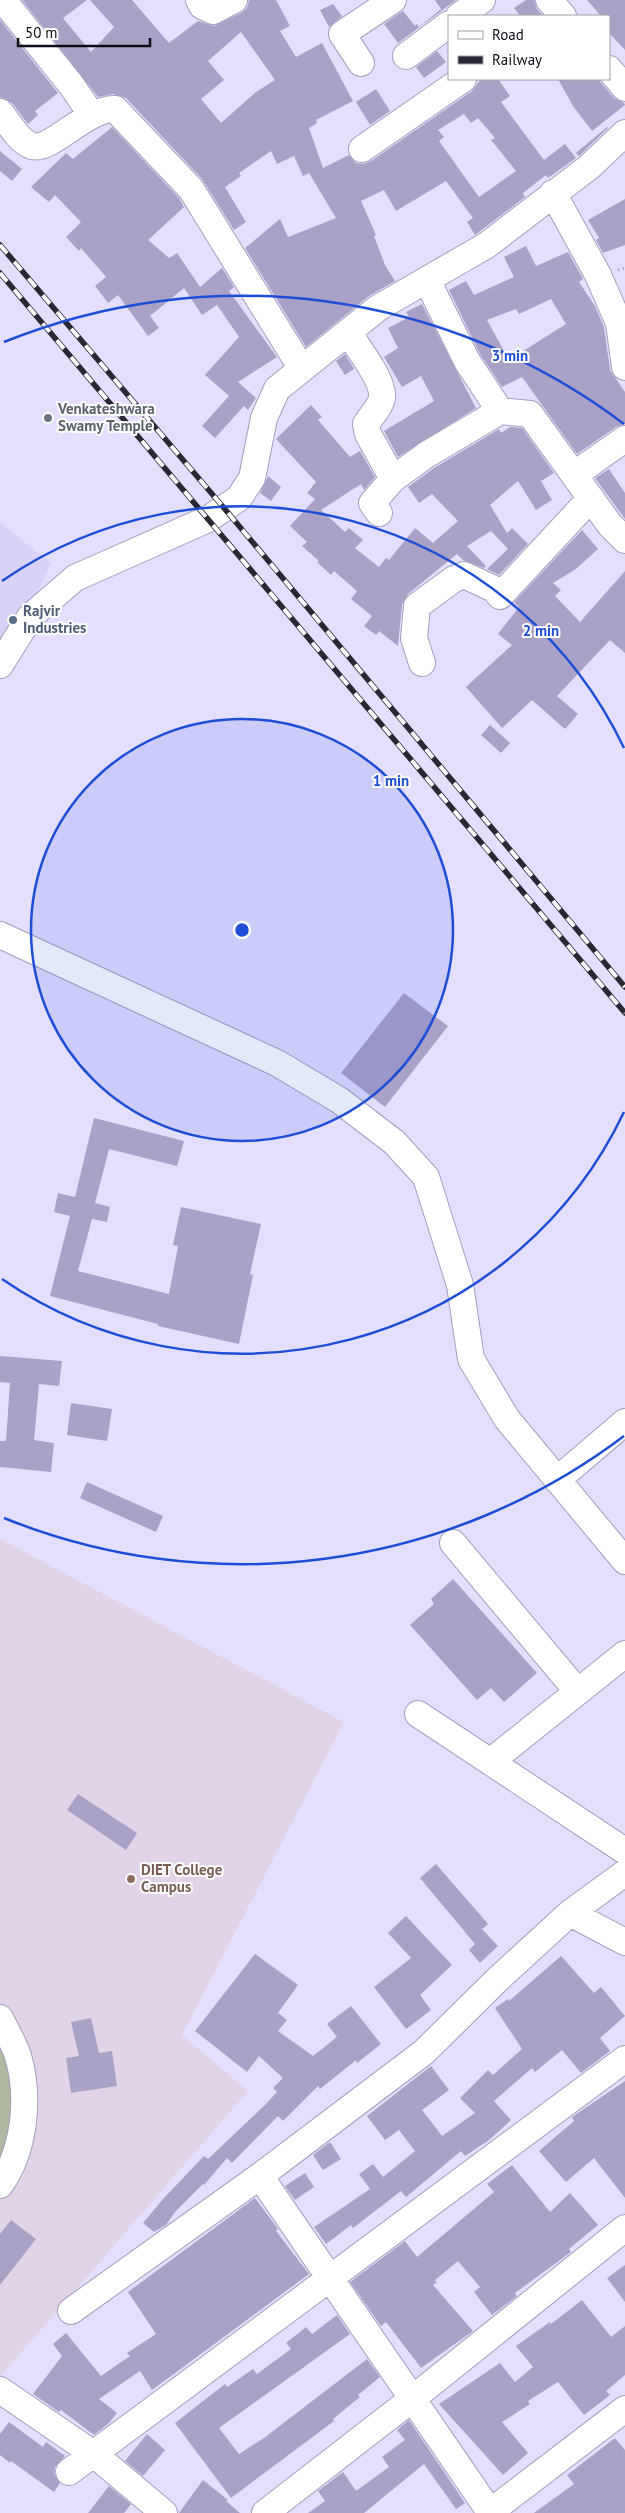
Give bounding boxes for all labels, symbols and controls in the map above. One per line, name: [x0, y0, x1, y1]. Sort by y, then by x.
scale bar: [18, 15, 150, 47]
legend: [448, 15, 610, 80]
text: 50 m: [25, 23, 58, 42]
text: Road: [492, 25, 524, 44]
text: Railway: [492, 50, 542, 69]
text: 3 min: [492, 346, 528, 365]
place label: Venkateshwara Swamy Temple: [57, 399, 155, 435]
marker: Venkateshwara Swamy Temple: [42, 412, 54, 424]
place label: Rajvir Industries: [23, 601, 86, 637]
marker: Rajvir Industries: [7, 614, 19, 626]
text: 2 min: [523, 621, 559, 640]
text: 1 min: [373, 771, 409, 790]
centre of rings: [233, 921, 251, 939]
place label: DIET College Campus: [141, 1860, 223, 1896]
marker: DIET College Campus: [125, 1873, 137, 1885]

